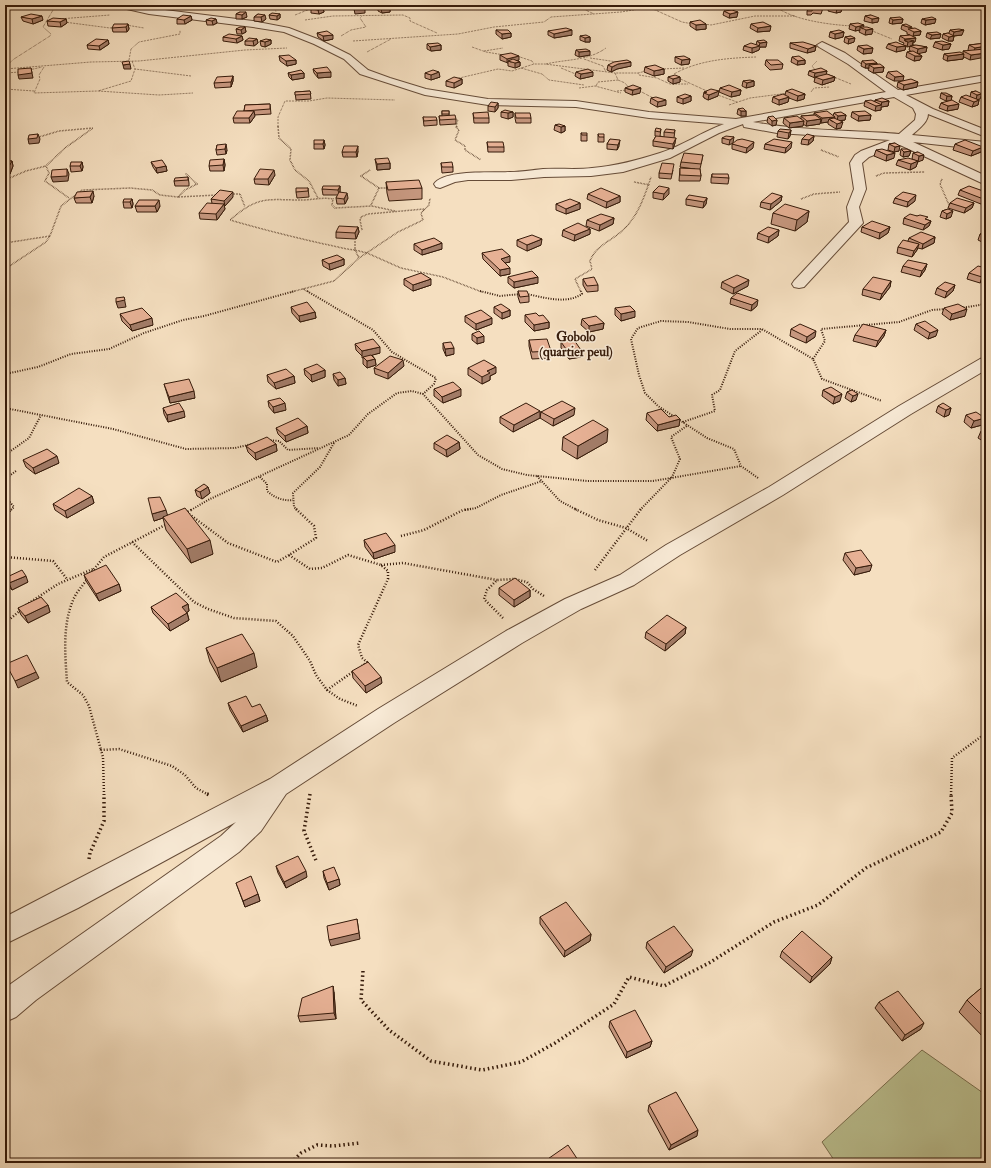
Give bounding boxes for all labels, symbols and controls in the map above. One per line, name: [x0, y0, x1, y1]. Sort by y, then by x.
district label: Gobolo (quartier peul): [539, 329, 613, 361]

